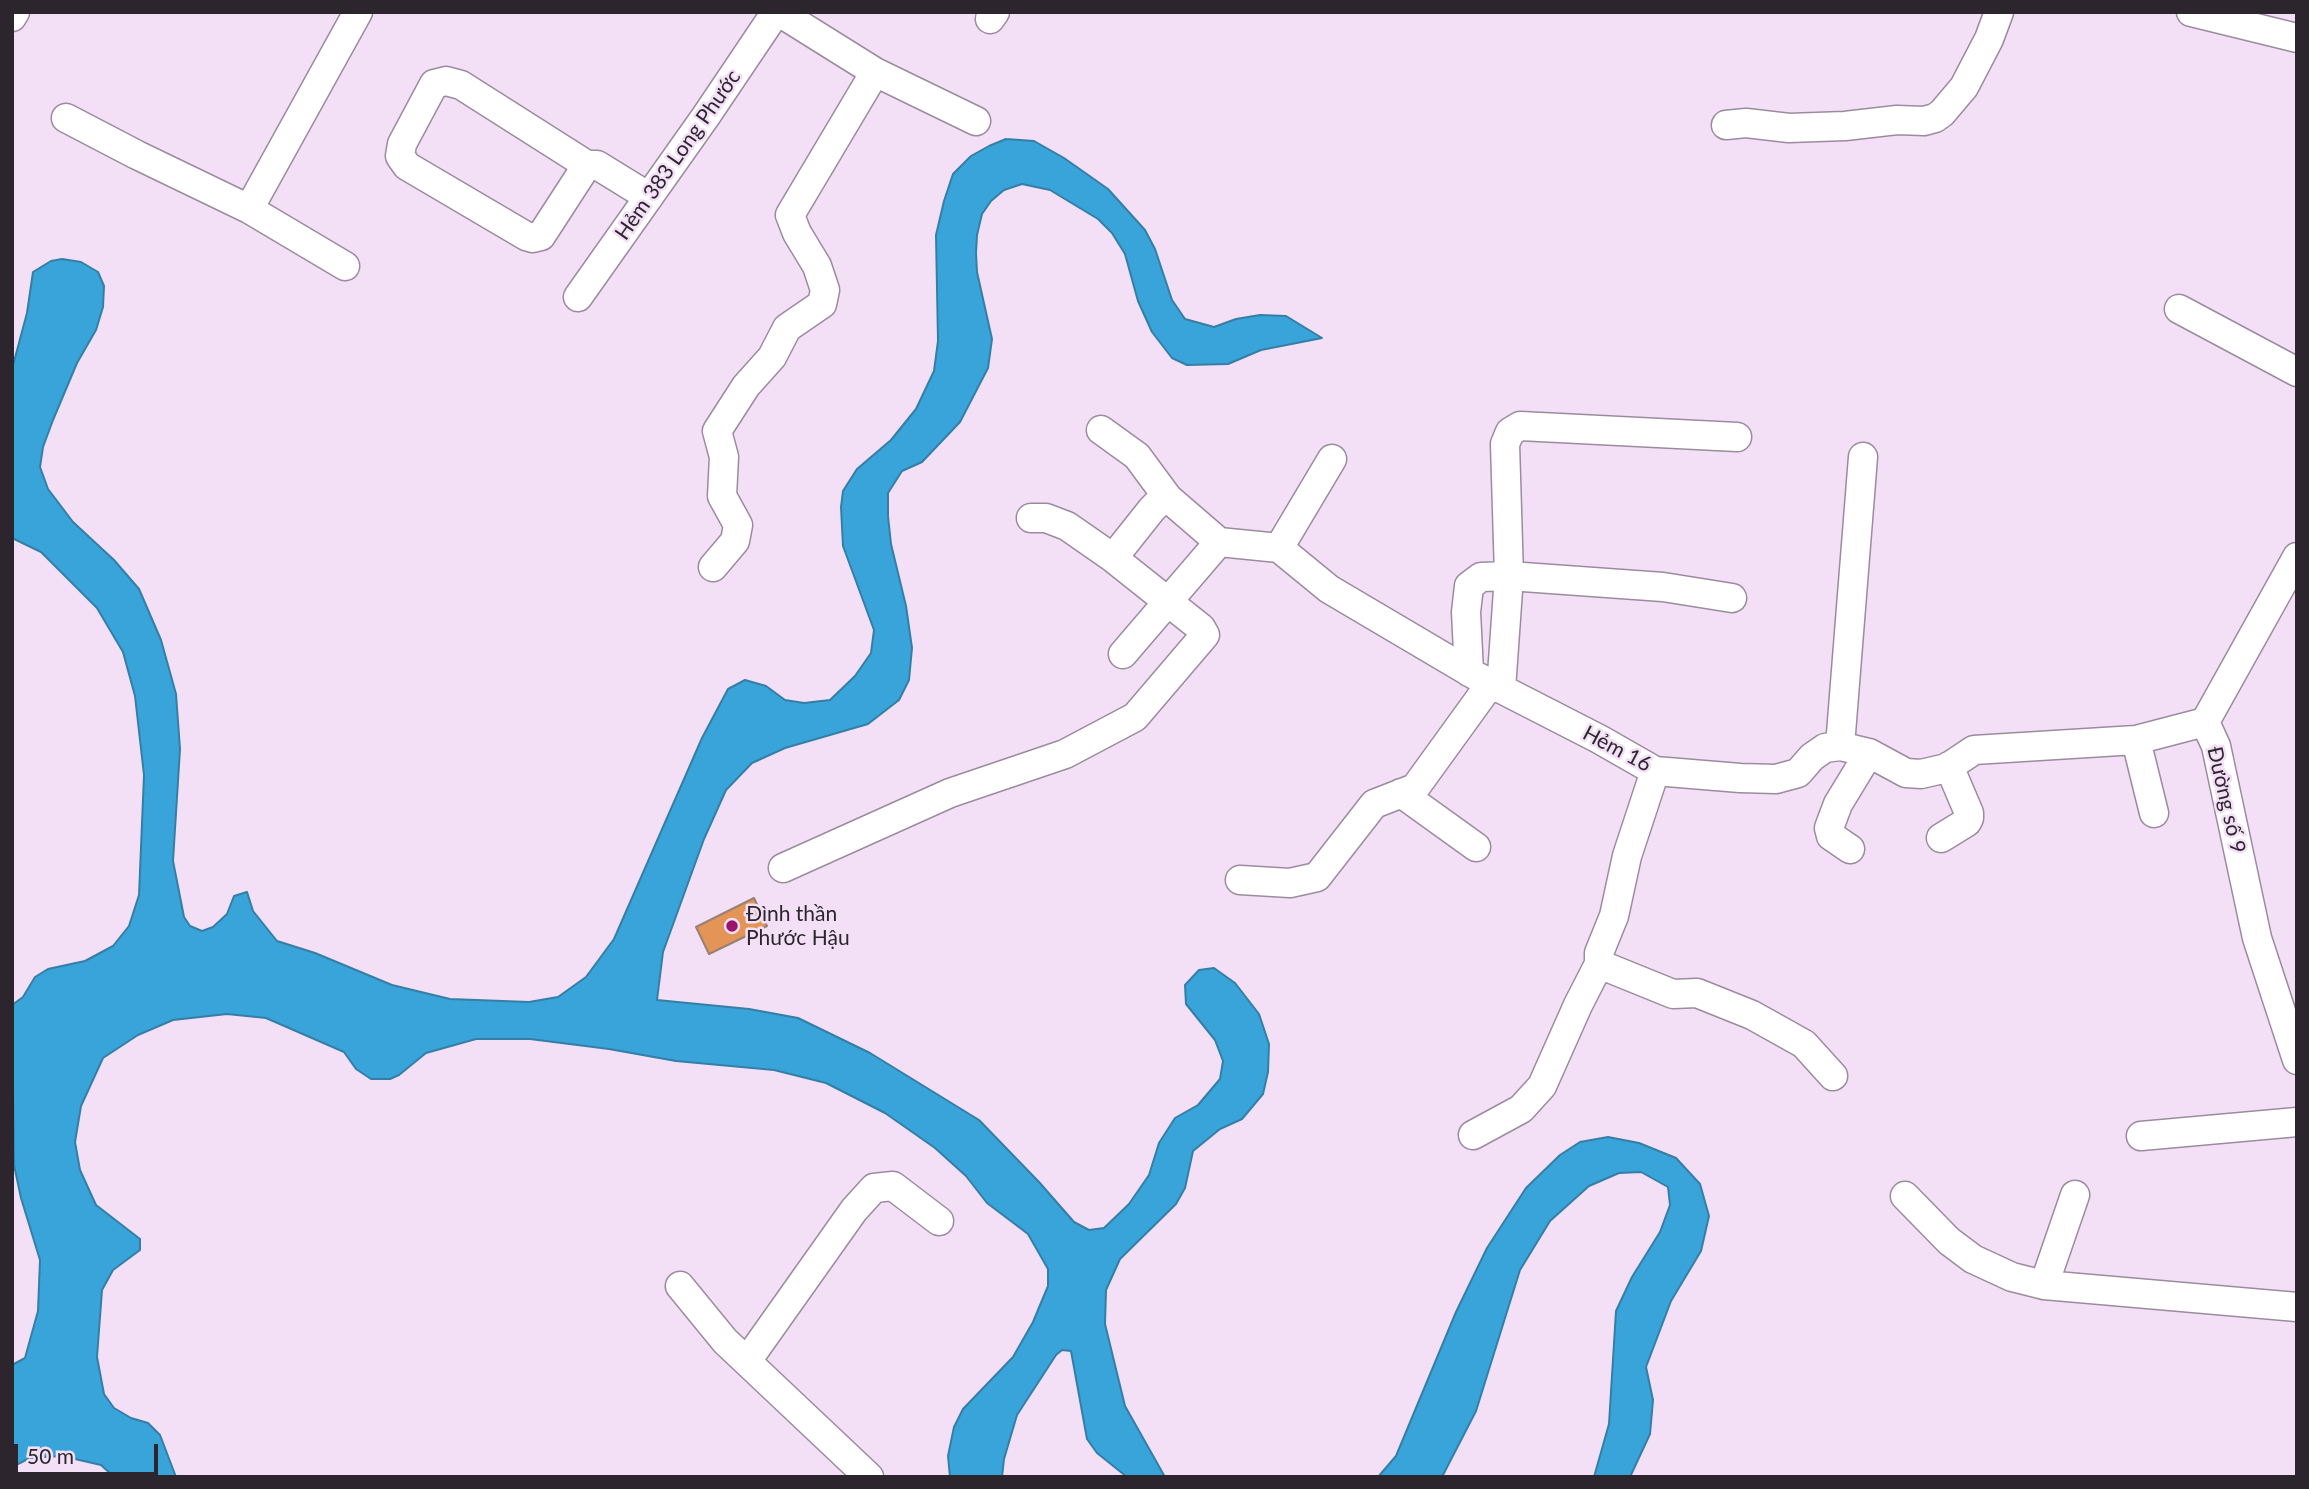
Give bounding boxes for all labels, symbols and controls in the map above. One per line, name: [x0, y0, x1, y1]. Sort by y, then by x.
street label: Hẻm 383 Long Phước: [610, 65, 746, 245]
street label: Hẻm 16: [1579, 721, 1655, 777]
street label: Đường số 9: [2202, 744, 2250, 856]
place label: Đình thần Phước Hậu: [746, 901, 850, 951]
marker: Đình thần Phước Hậu: [724, 918, 740, 934]
scale bar: [18, 1430, 161, 1474]
text: 50 m: [27, 1443, 74, 1468]

